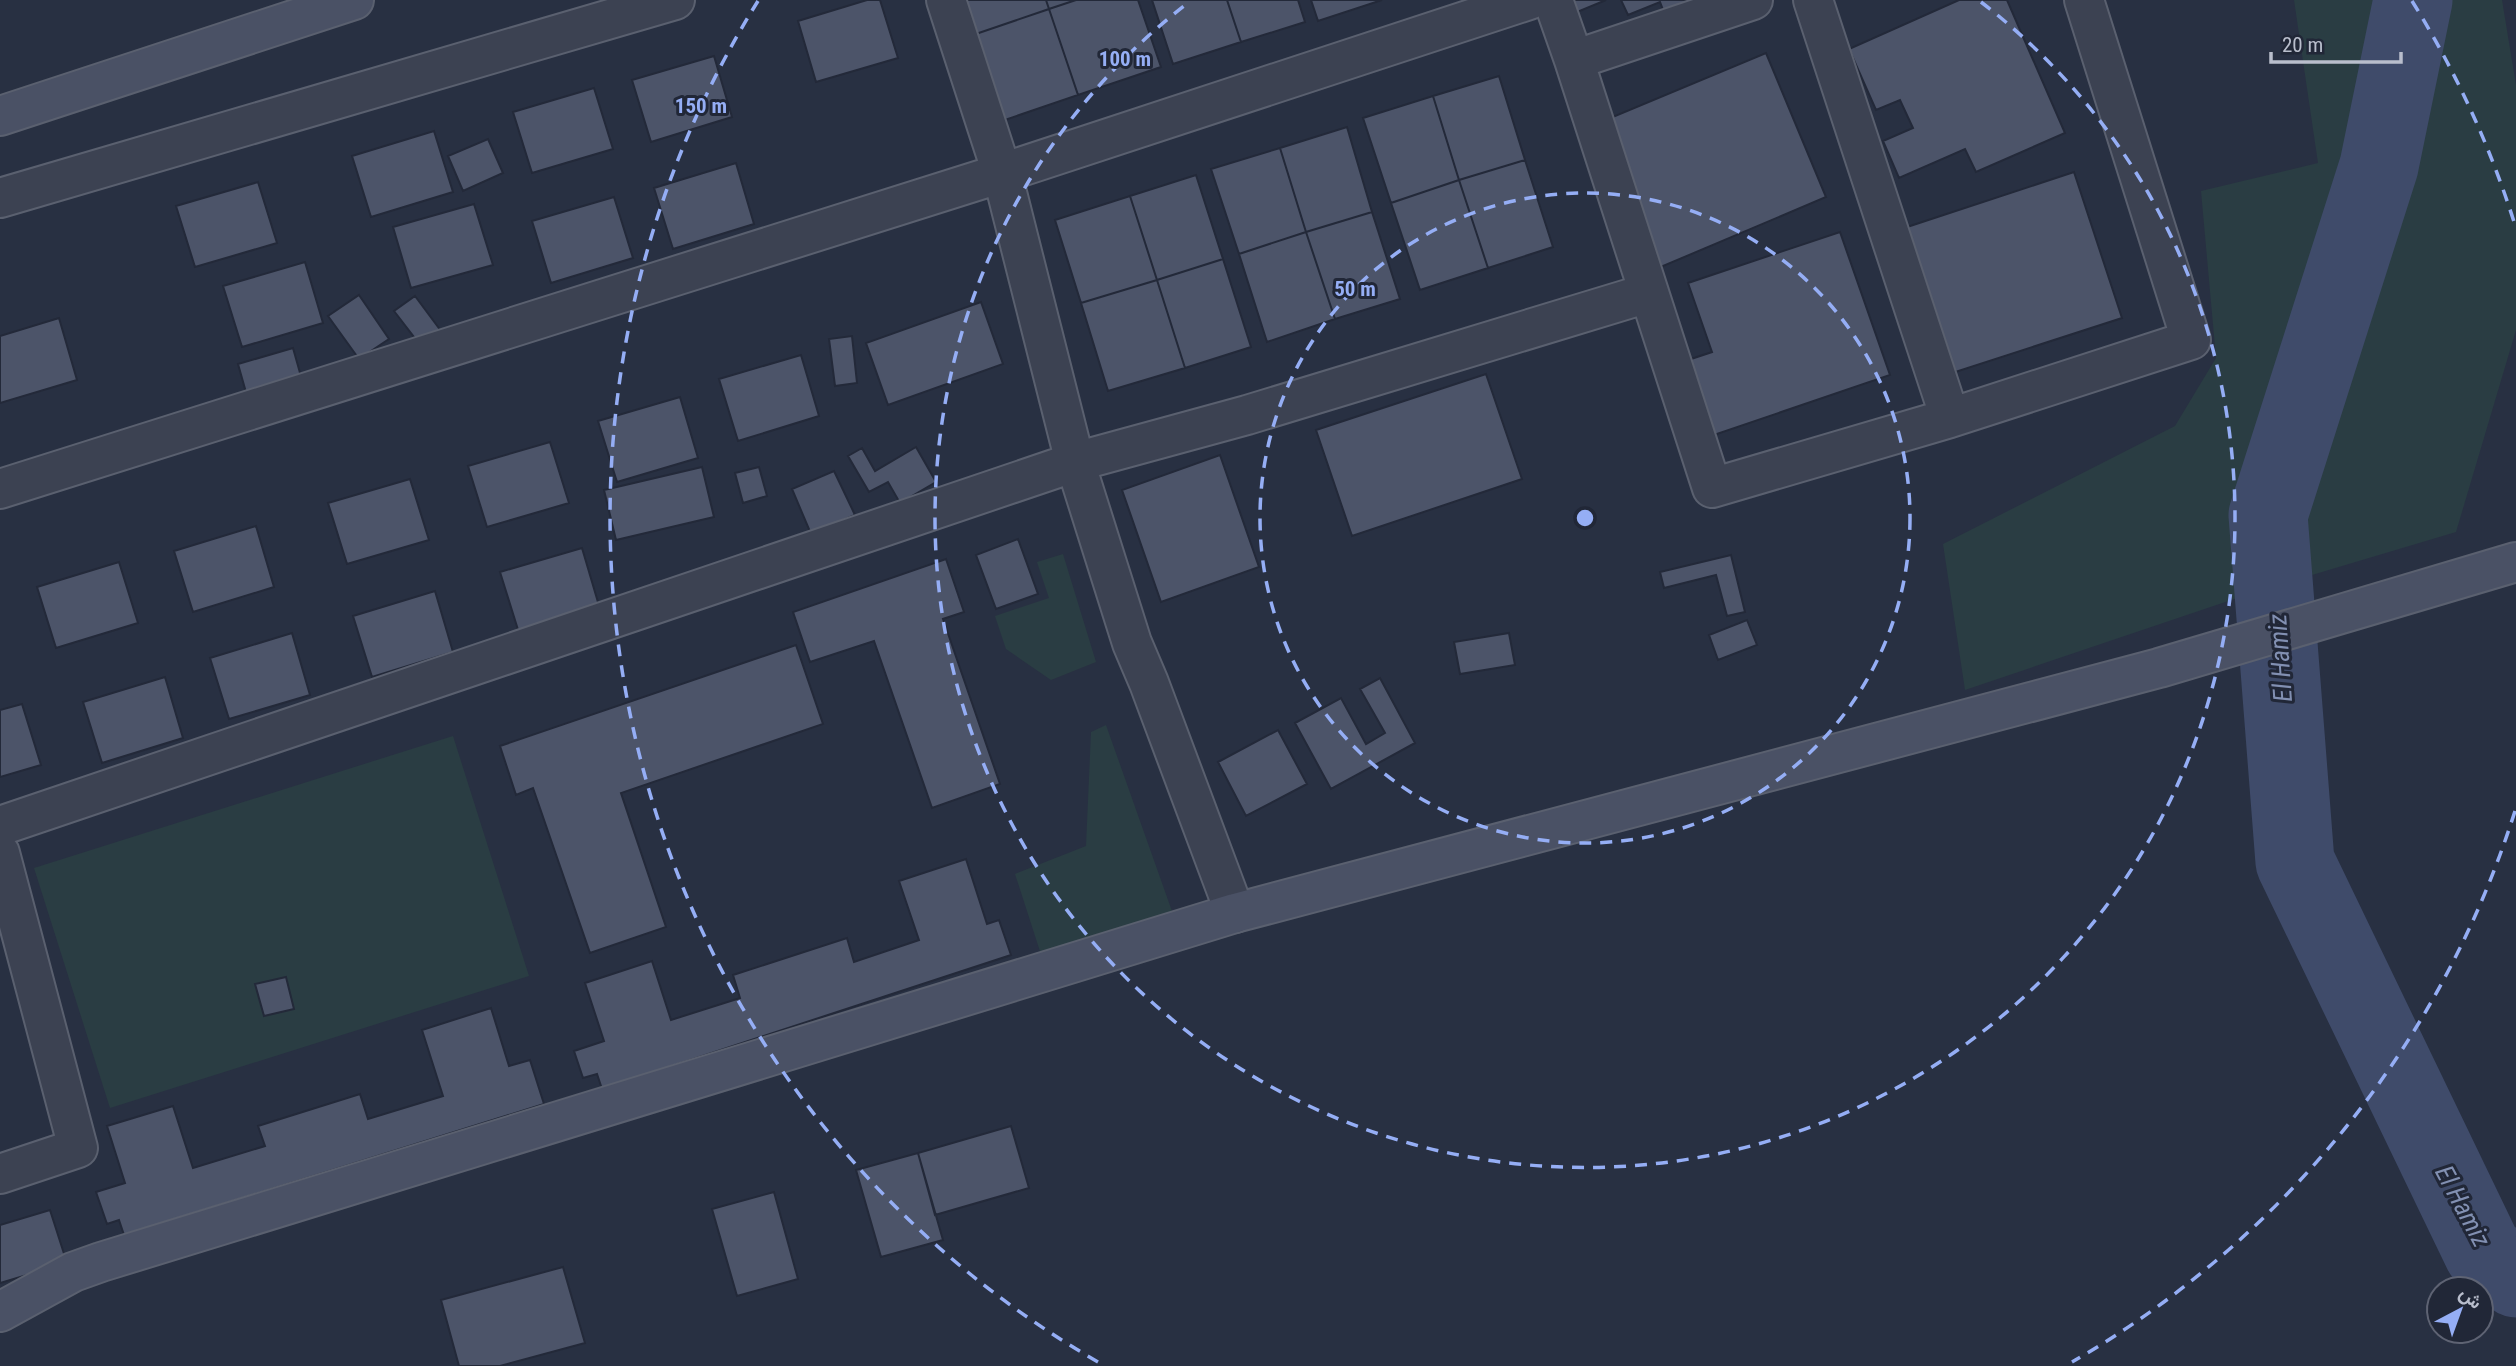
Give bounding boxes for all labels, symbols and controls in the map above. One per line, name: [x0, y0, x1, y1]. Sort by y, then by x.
scale bar: [2271, 21, 2400, 65]
text: 20 m: [2282, 33, 2323, 57]
text: 100 m: [1099, 47, 1151, 71]
text: 150 m: [675, 94, 727, 118]
text: 50 m: [1334, 277, 1376, 301]
centre of rings: [1573, 506, 1597, 530]
water label: El Hamiz: [2262, 613, 2298, 703]
water label: El Hamiz: [2429, 1160, 2497, 1252]
north arrow: [2425, 1275, 2495, 1345]
text: ش: [2455, 1281, 2487, 1314]

